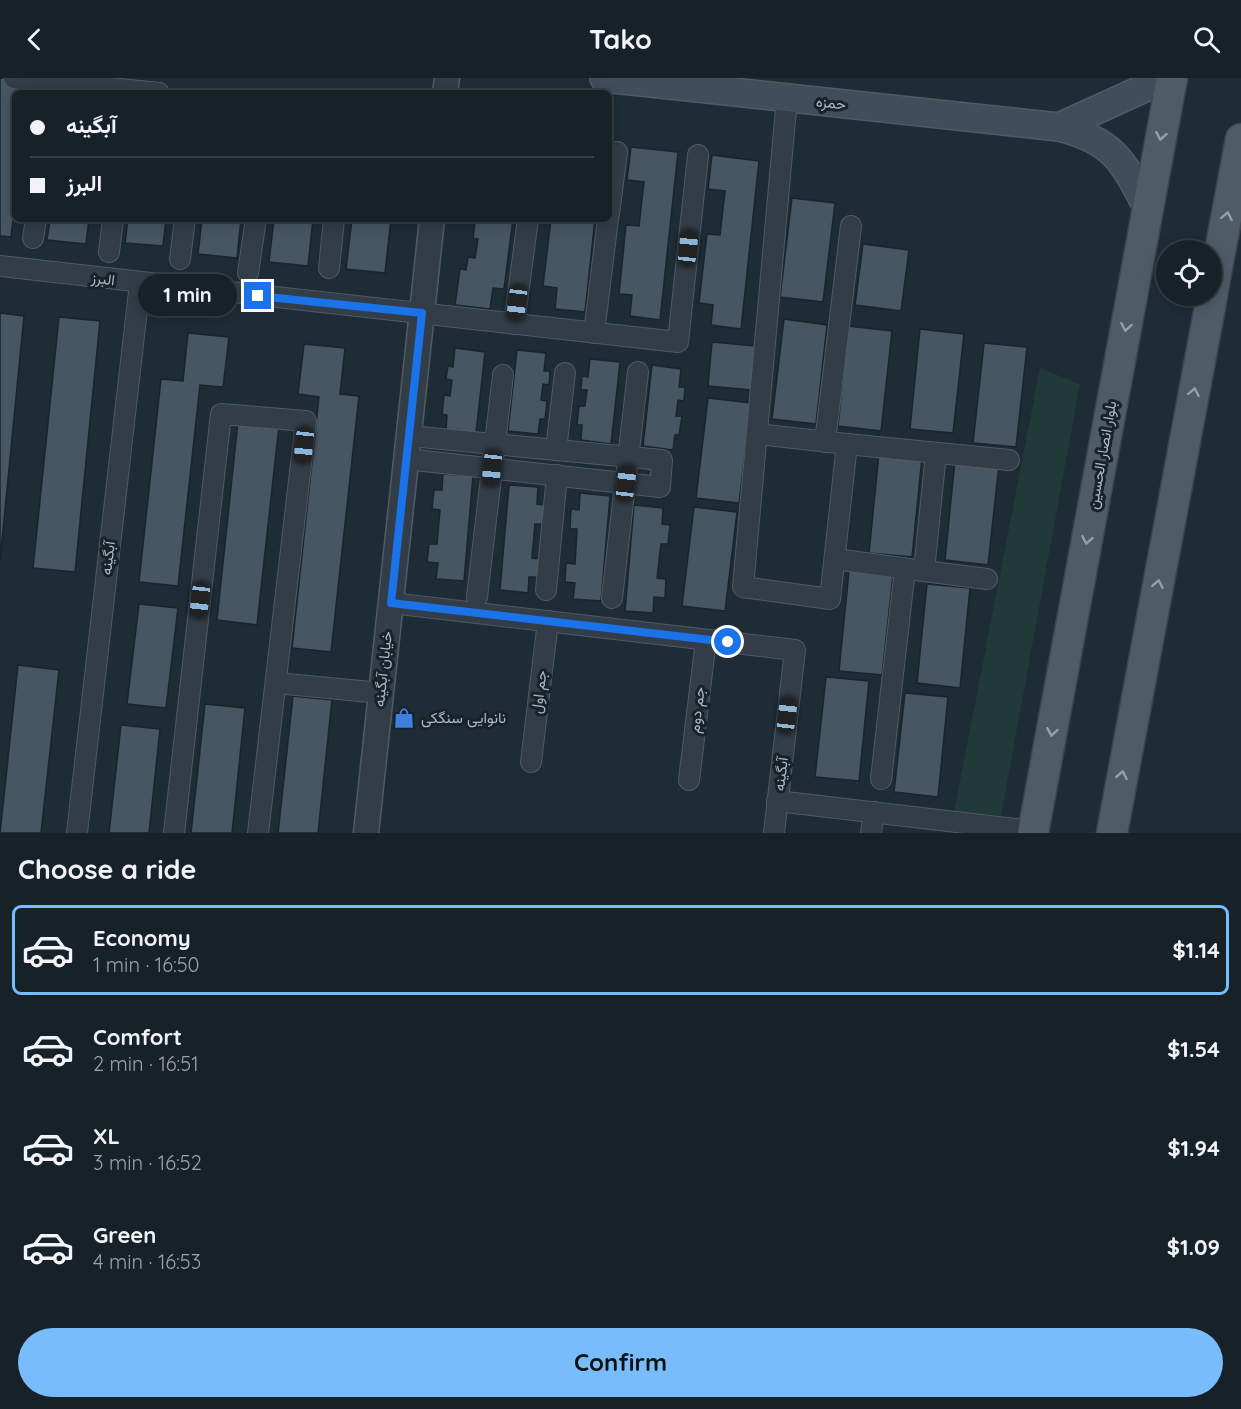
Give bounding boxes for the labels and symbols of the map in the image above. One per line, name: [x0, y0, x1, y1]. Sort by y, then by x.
street label: حمزه: [815, 91, 847, 114]
one-way arrow: [1155, 130, 1168, 140]
one-way arrow: [1220, 211, 1232, 221]
car: [677, 229, 699, 267]
street label: البرز: [89, 268, 116, 289]
callout: 1 min: [138, 275, 237, 317]
route end: [244, 282, 271, 309]
car: [506, 284, 528, 322]
one-way arrow: [1120, 322, 1133, 332]
one-way arrow: [1187, 387, 1200, 397]
street label: بلوار انصار الحسین: [1083, 399, 1121, 511]
car: [293, 426, 315, 464]
car: [481, 449, 503, 487]
car: [615, 464, 637, 502]
one-way arrow: [1081, 534, 1094, 544]
street label: آبگینه: [96, 538, 119, 576]
one-way arrow: [1151, 579, 1164, 589]
car: [189, 581, 211, 619]
route start: [714, 628, 741, 655]
street label: خیابان آبگینه: [369, 630, 396, 708]
street label: جم اول: [526, 669, 552, 715]
street label: جم دوم: [684, 686, 710, 734]
car: [776, 696, 798, 734]
shop icon: نانوایی سنگکی: [392, 706, 416, 730]
place label: نانوایی سنگکی: [421, 708, 506, 728]
one-way arrow: [1046, 727, 1058, 736]
street label: آبگینه: [769, 754, 792, 792]
one-way arrow: [1115, 771, 1128, 781]

